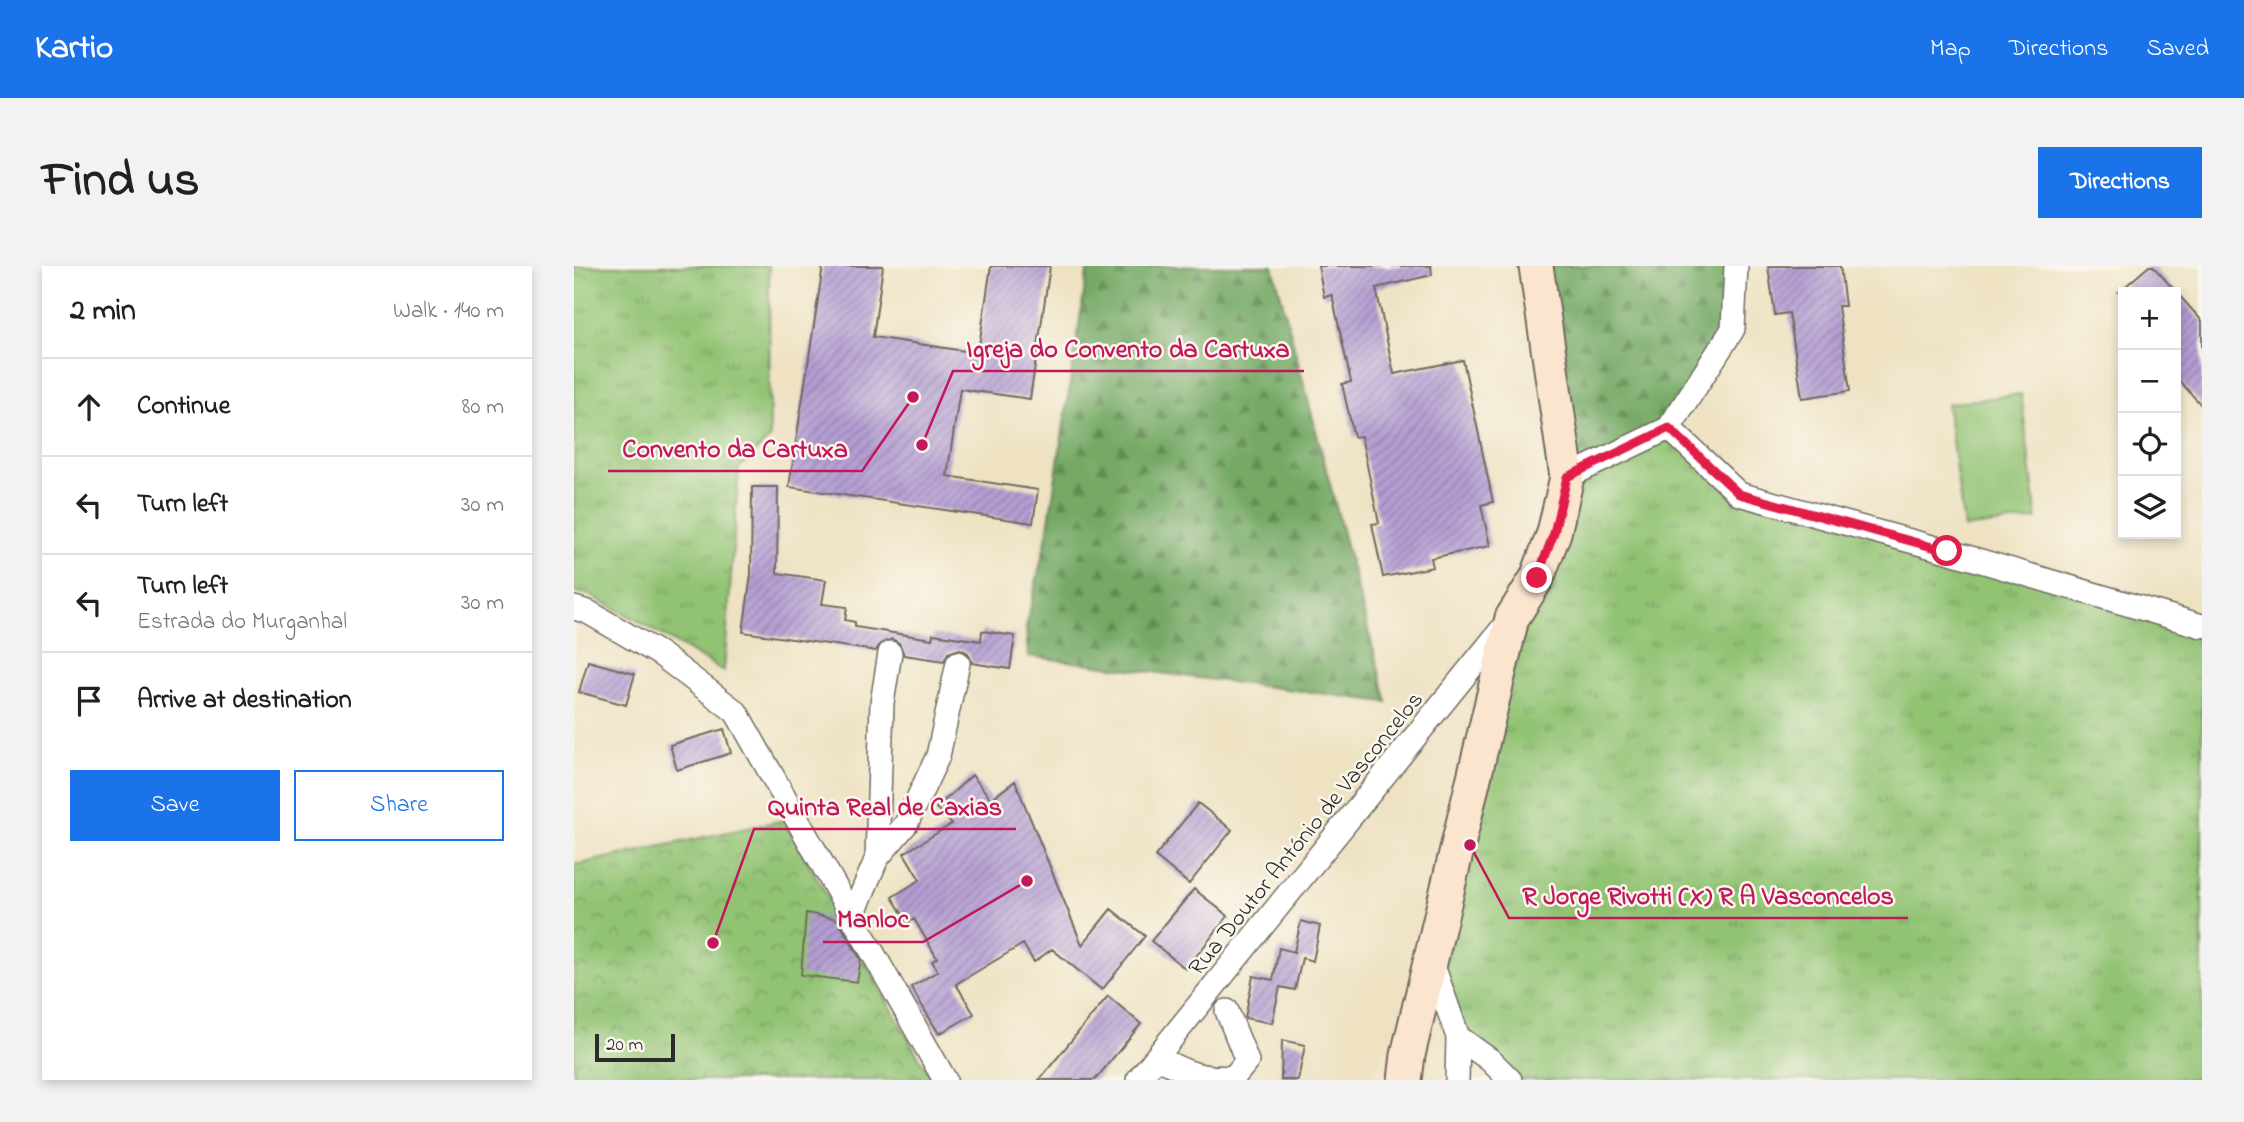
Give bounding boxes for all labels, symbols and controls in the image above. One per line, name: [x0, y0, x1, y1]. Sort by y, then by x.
text: Kartio: [35, 25, 113, 73]
text: Map: [1930, 32, 1971, 67]
text: Directions: [2009, 32, 2108, 67]
text: Saved: [2146, 32, 2209, 67]
text: Find us: [42, 146, 199, 218]
button: Directions: [2038, 147, 2202, 218]
map controls: [2118, 287, 2181, 539]
button: +: [2118, 287, 2181, 350]
text: 2 min: [70, 290, 136, 334]
text: Walk · 140 m: [393, 295, 504, 328]
callout: Igreja do Convento da Cartuxa: [953, 324, 1304, 371]
text: Igreja do Convento da Cartuxa: [966, 332, 1290, 371]
button: −: [2118, 350, 2181, 413]
icon: ahead: [70, 388, 108, 426]
text: Continue: [137, 388, 230, 426]
text: 80 m: [462, 391, 504, 424]
button: locate: [2118, 413, 2181, 476]
callout: Convento da Cartuxa: [608, 424, 862, 471]
text: Convento da Cartuxa: [622, 432, 848, 470]
button: layers: [2118, 476, 2181, 539]
icon: left: [70, 486, 108, 524]
text: Turn left: [137, 486, 228, 524]
text: 30 m: [461, 489, 504, 522]
route start: [1931, 535, 1962, 566]
route end: [1521, 562, 1552, 593]
text: Turn left: [137, 568, 228, 606]
icon: left: [70, 584, 108, 622]
text: 30 m: [461, 587, 504, 620]
text: Estrada do Murganhal: [137, 606, 347, 639]
icon: arrive: [70, 682, 108, 720]
text: Arrive at destination: [137, 682, 352, 720]
street label: Rua Doutor António de Vasconcelos: [1181, 685, 1433, 984]
button: Save: [70, 770, 280, 841]
button: Share: [294, 770, 504, 841]
callout: Quinta Real de Caxias: [754, 782, 1016, 829]
text: Quinta Real de Caxias: [768, 790, 1002, 828]
callout: R Jorge Rivotti (X) R A Vasconcelos: [1509, 871, 1908, 918]
text: R Jorge Rivotti (X) R A Vasconcelos: [1522, 879, 1894, 918]
callout: Manloc: [823, 895, 923, 942]
text: Manloc: [837, 902, 910, 940]
scale bar: [595, 1031, 676, 1063]
text: 20 m: [606, 1032, 643, 1059]

